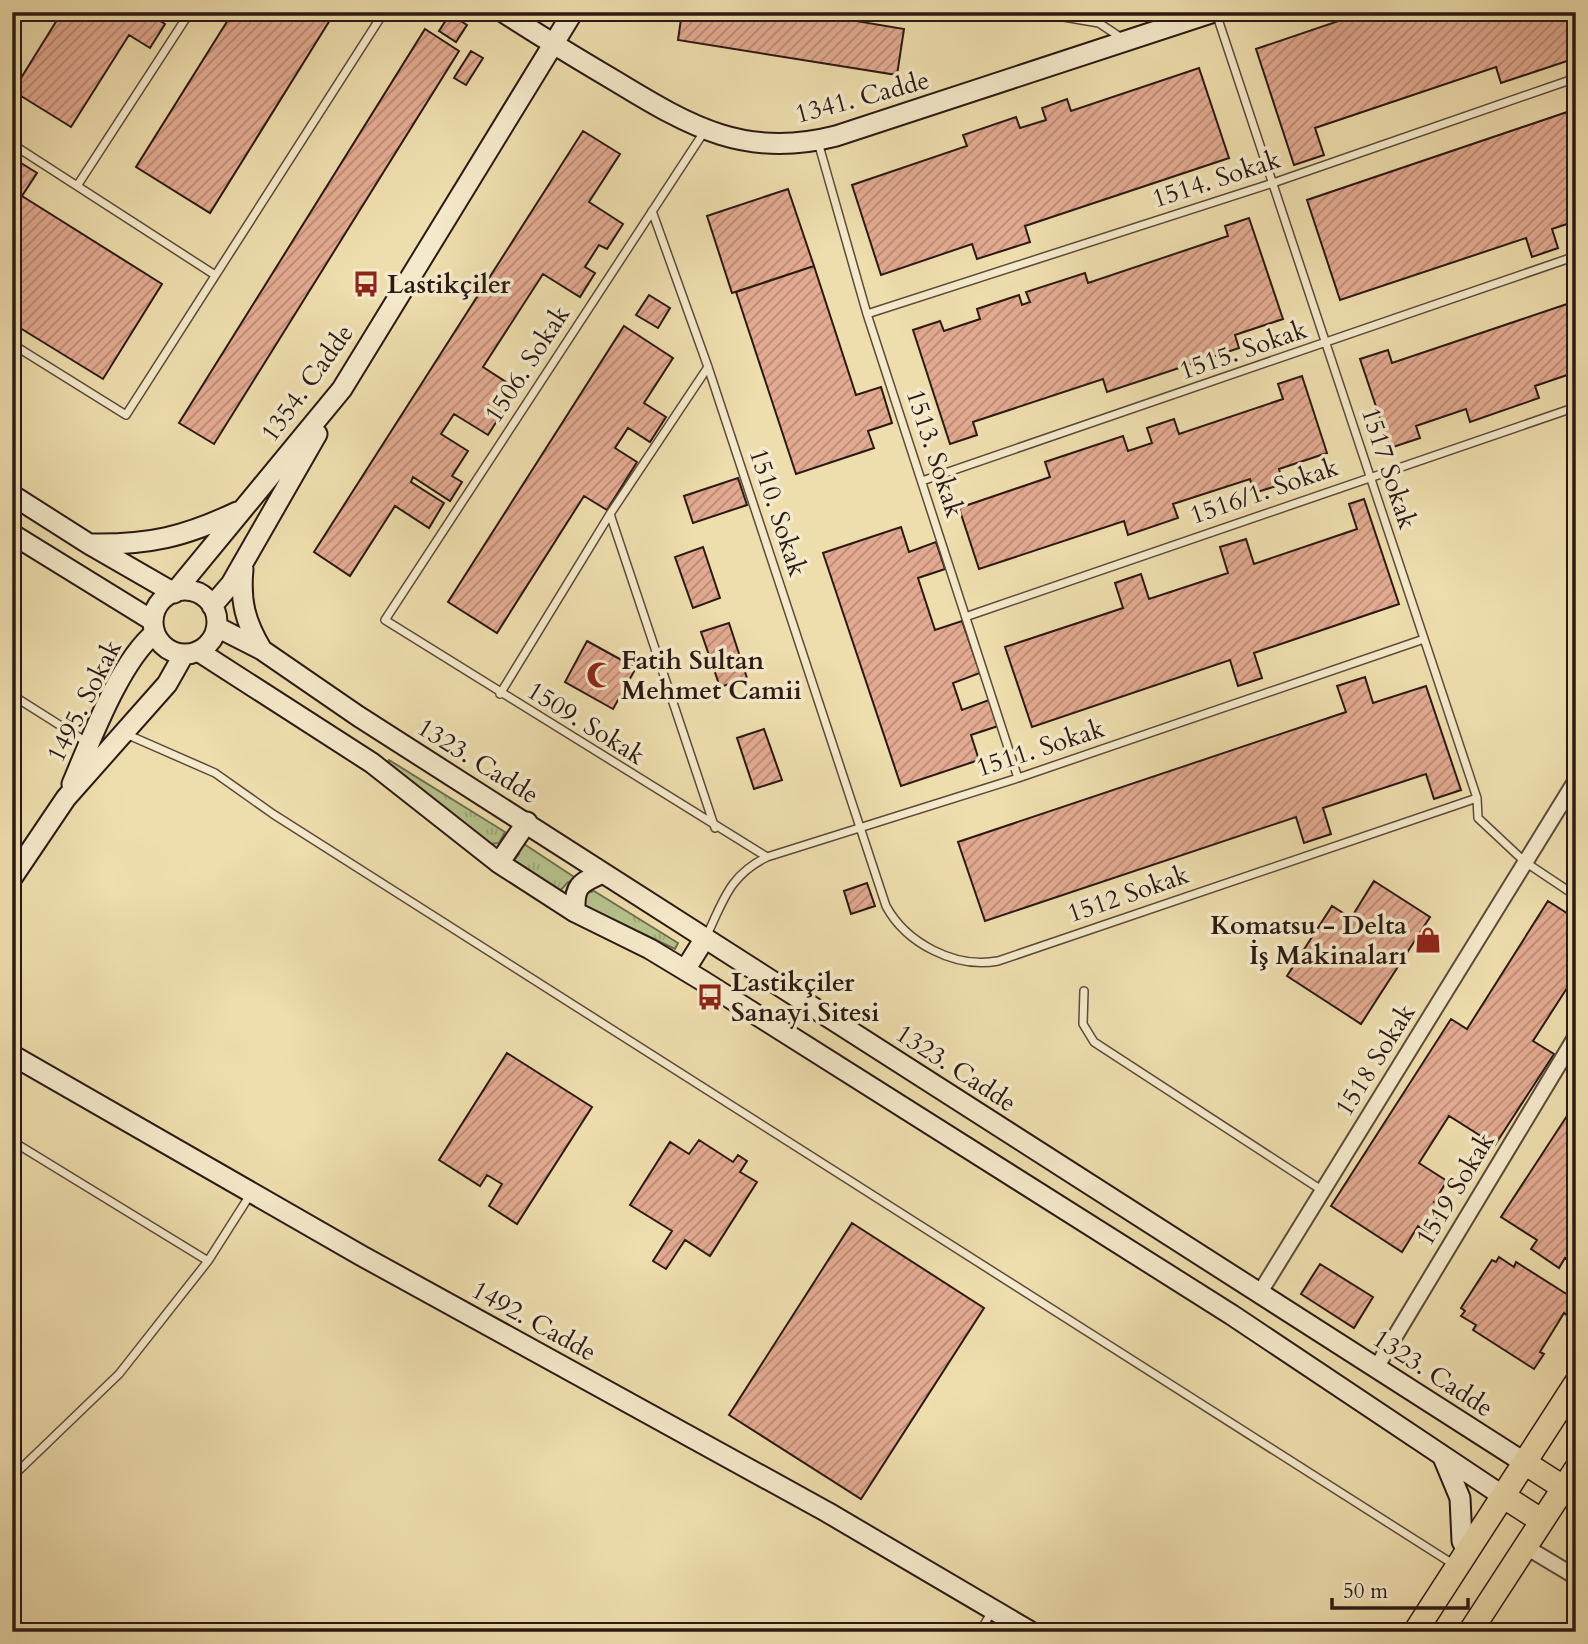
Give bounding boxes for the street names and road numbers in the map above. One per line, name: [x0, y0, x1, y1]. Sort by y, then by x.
street label: 1341. Cadde: [791, 62, 933, 132]
street label: 1514. Sokak: [1147, 142, 1285, 216]
street label: 1506. Sokak: [476, 299, 578, 429]
street label: 1515. Sokak: [1174, 312, 1312, 388]
street label: 1354. Cadde: [252, 317, 362, 449]
street label: 1513. Sokak: [898, 384, 972, 522]
street label: 1517 Sokak: [1353, 402, 1425, 534]
street label: 1510. Sokak: [741, 443, 815, 581]
street label: 1516/1. Sokak: [1185, 449, 1343, 533]
street label: 1495. Sokak: [38, 634, 130, 768]
street label: 1509. Sokak: [520, 673, 652, 773]
street label: 1323. Cadde: [410, 710, 546, 812]
street label: 1511. Sokak: [971, 711, 1109, 785]
street label: 1512 Sokak: [1063, 857, 1194, 931]
street label: 1518 Sokak: [1327, 997, 1423, 1123]
street label: 1323. Cadde: [889, 1016, 1023, 1120]
street label: 1519 Sokak: [1407, 1126, 1503, 1252]
street label: 1492. Cadde: [465, 1272, 603, 1370]
street label: 1323. Cadde: [1366, 1321, 1500, 1425]

